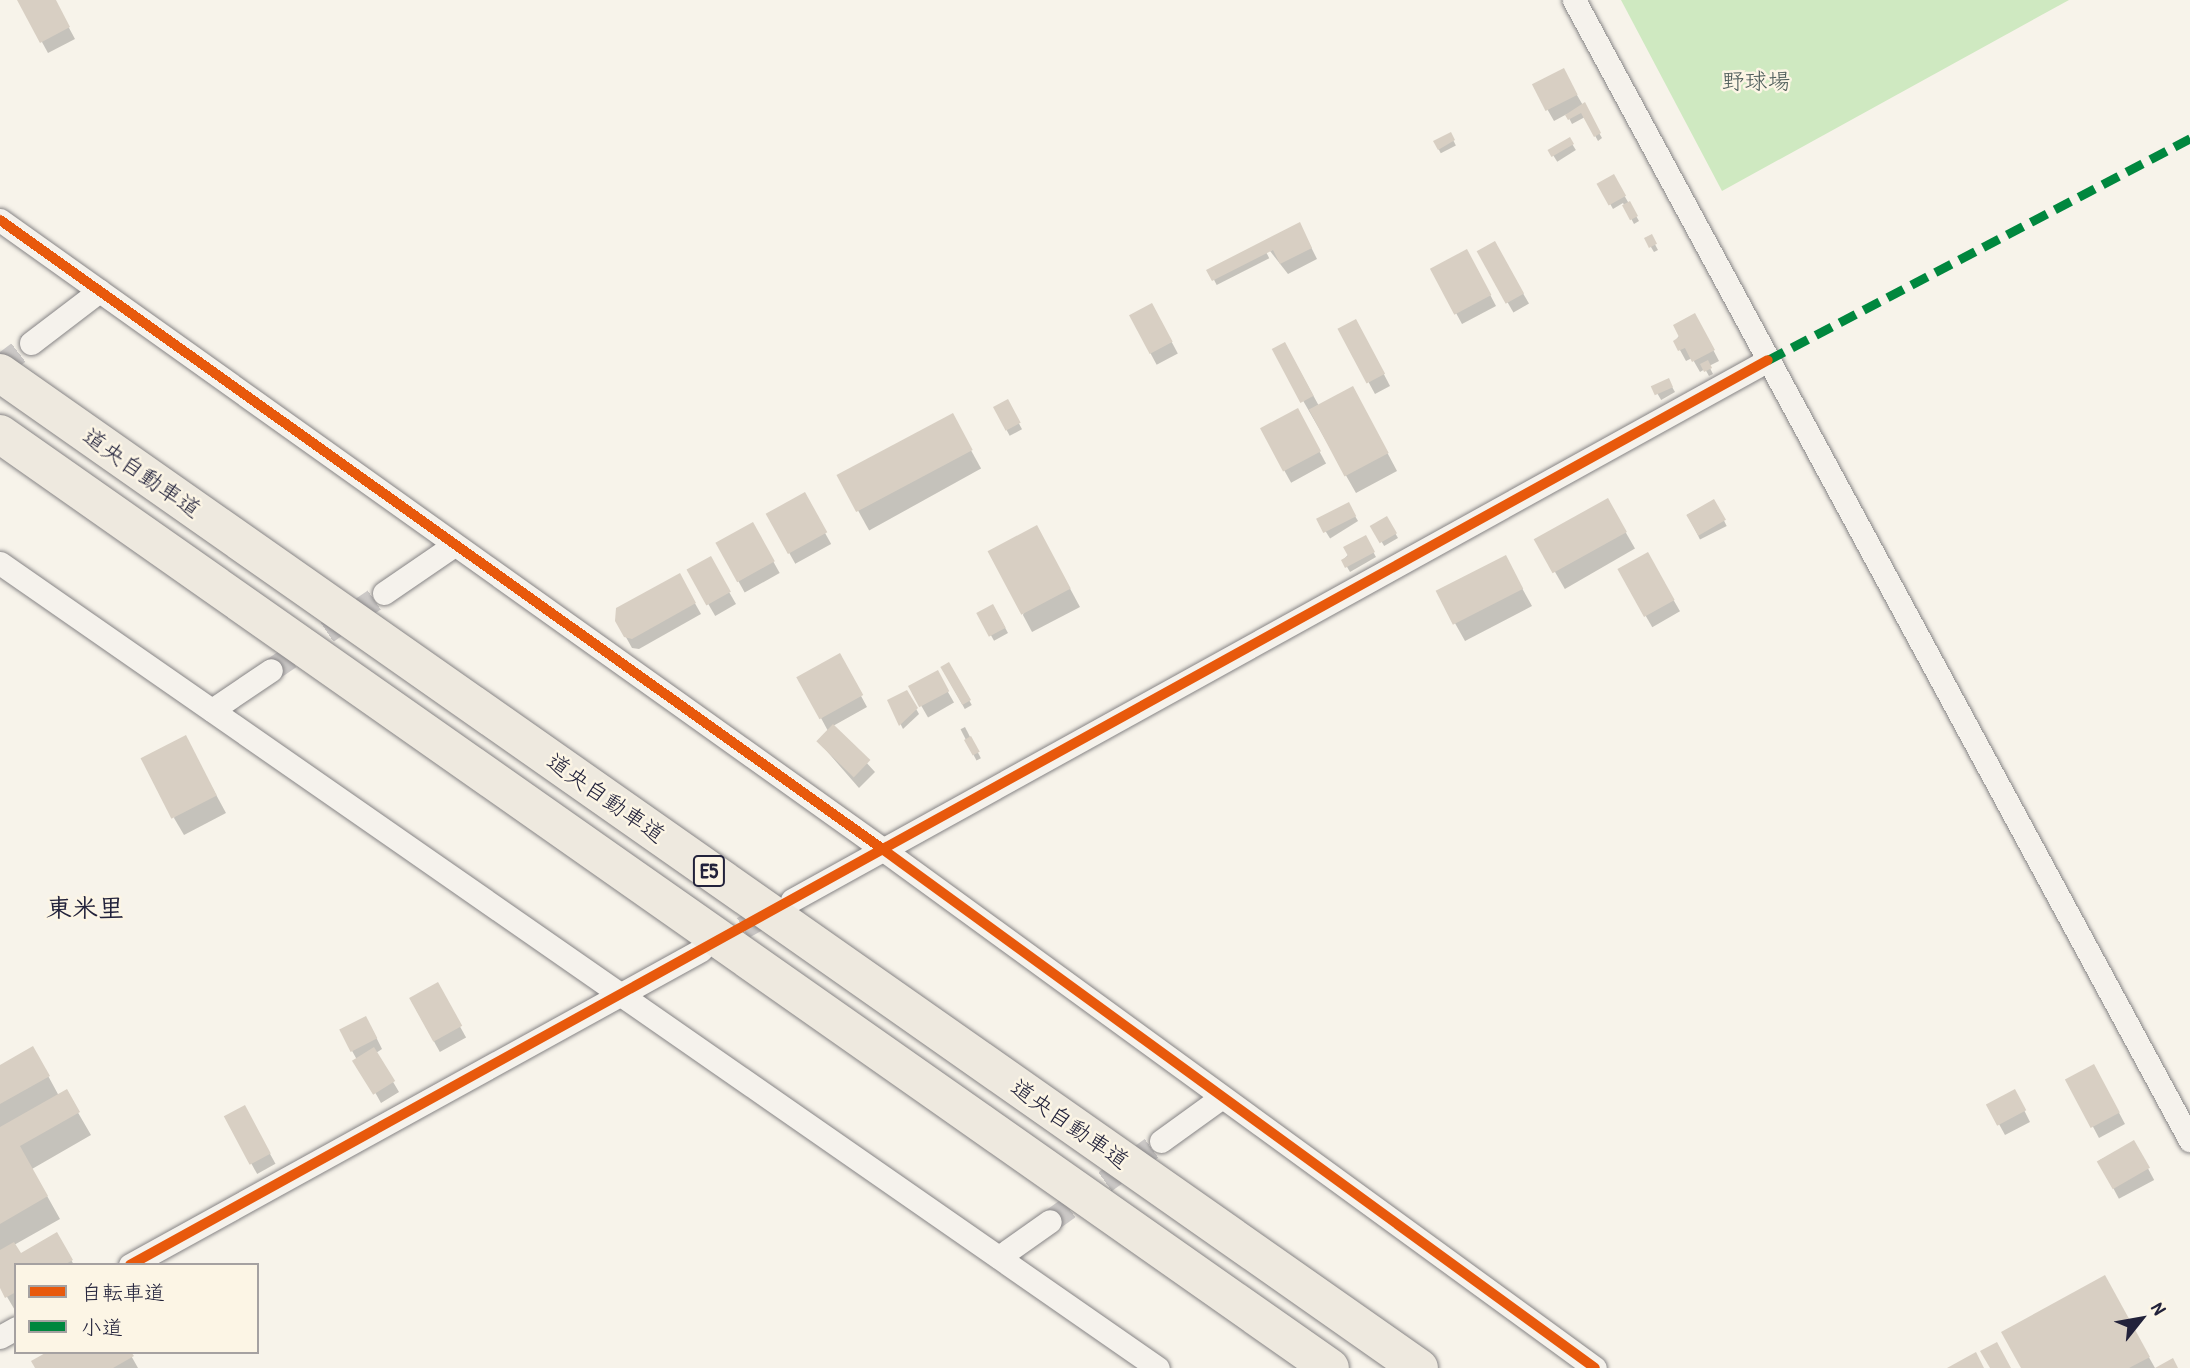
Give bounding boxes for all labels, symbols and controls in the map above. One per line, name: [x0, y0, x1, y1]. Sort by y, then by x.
park label: 野球場: [1722, 67, 1790, 95]
street label: 道央自動車道: [78, 422, 206, 524]
street label: 道央自動車道: [542, 747, 670, 849]
road number: E5: [692, 854, 726, 888]
district label: 東米里: [46, 892, 124, 924]
street label: 道央自動車道: [1006, 1073, 1134, 1175]
legend: [14, 1263, 259, 1354]
text: 自転車道: [81, 1278, 165, 1307]
north arrow: [2106, 1284, 2176, 1354]
text: N: [2145, 1297, 2173, 1319]
text: 小道: [81, 1313, 123, 1342]

